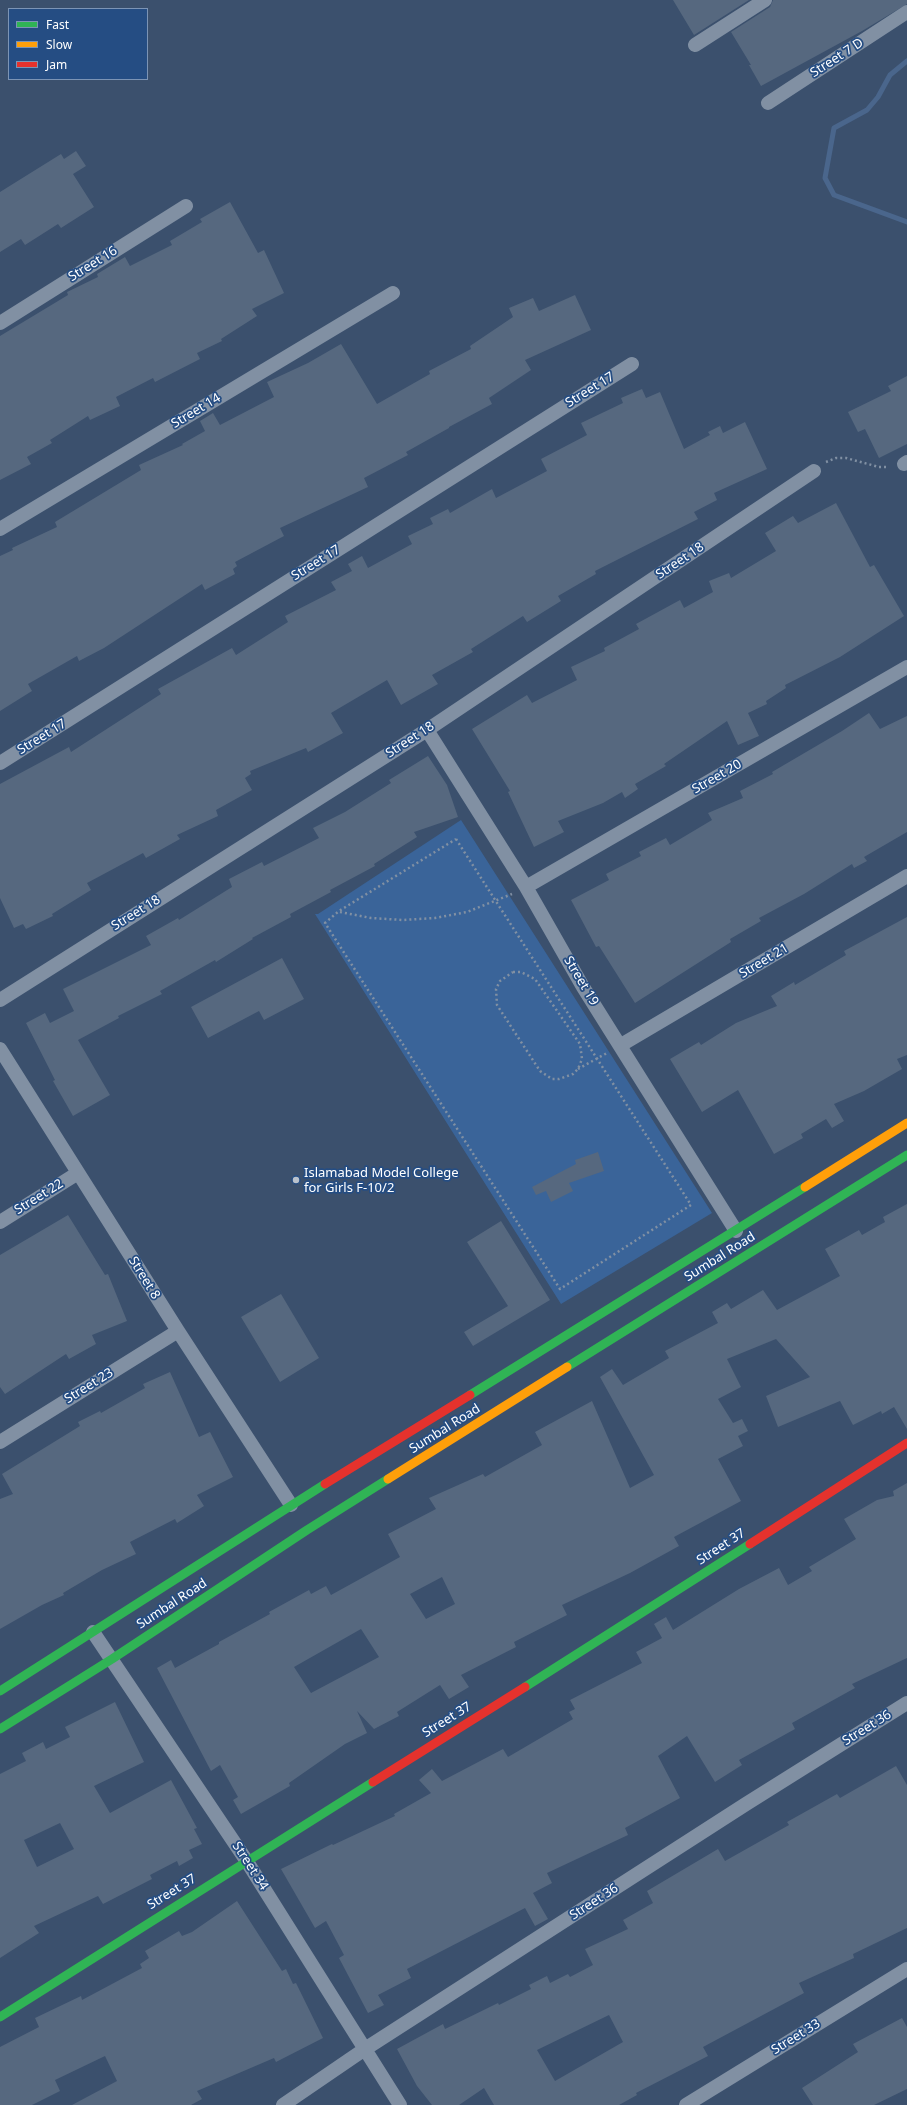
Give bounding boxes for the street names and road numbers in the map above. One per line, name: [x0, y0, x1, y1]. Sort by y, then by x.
street label: Street 7 D: [808, 35, 866, 81]
street label: Street 16: [66, 243, 120, 285]
street label: Street 17: [563, 369, 617, 411]
street label: Street 14: [169, 390, 223, 432]
street label: Street 18: [653, 539, 707, 583]
street label: Street 17: [289, 542, 343, 584]
street label: Street 17: [15, 716, 69, 758]
street label: Street 18: [383, 719, 437, 761]
street label: Street 20: [689, 757, 745, 797]
street label: Street 18: [109, 892, 163, 934]
street label: Street 21: [737, 940, 791, 982]
street label: Street 19: [560, 954, 602, 1008]
street label: Street 22: [12, 1176, 66, 1218]
street label: Sumbal Road: [682, 1229, 758, 1285]
street label: Street 8: [125, 1254, 163, 1302]
street label: Street 23: [62, 1365, 116, 1407]
street label: Sumbal Road: [407, 1401, 483, 1457]
street label: Street 37: [694, 1526, 748, 1568]
street label: Sumbal Road: [134, 1576, 210, 1632]
street label: Street 37: [420, 1699, 474, 1741]
street label: Street 36: [840, 1707, 894, 1749]
street label: Street 34: [229, 1839, 271, 1893]
street label: Street 37: [145, 1871, 199, 1913]
street label: Street 36: [567, 1881, 621, 1923]
street label: Street 33: [769, 2016, 823, 2058]

